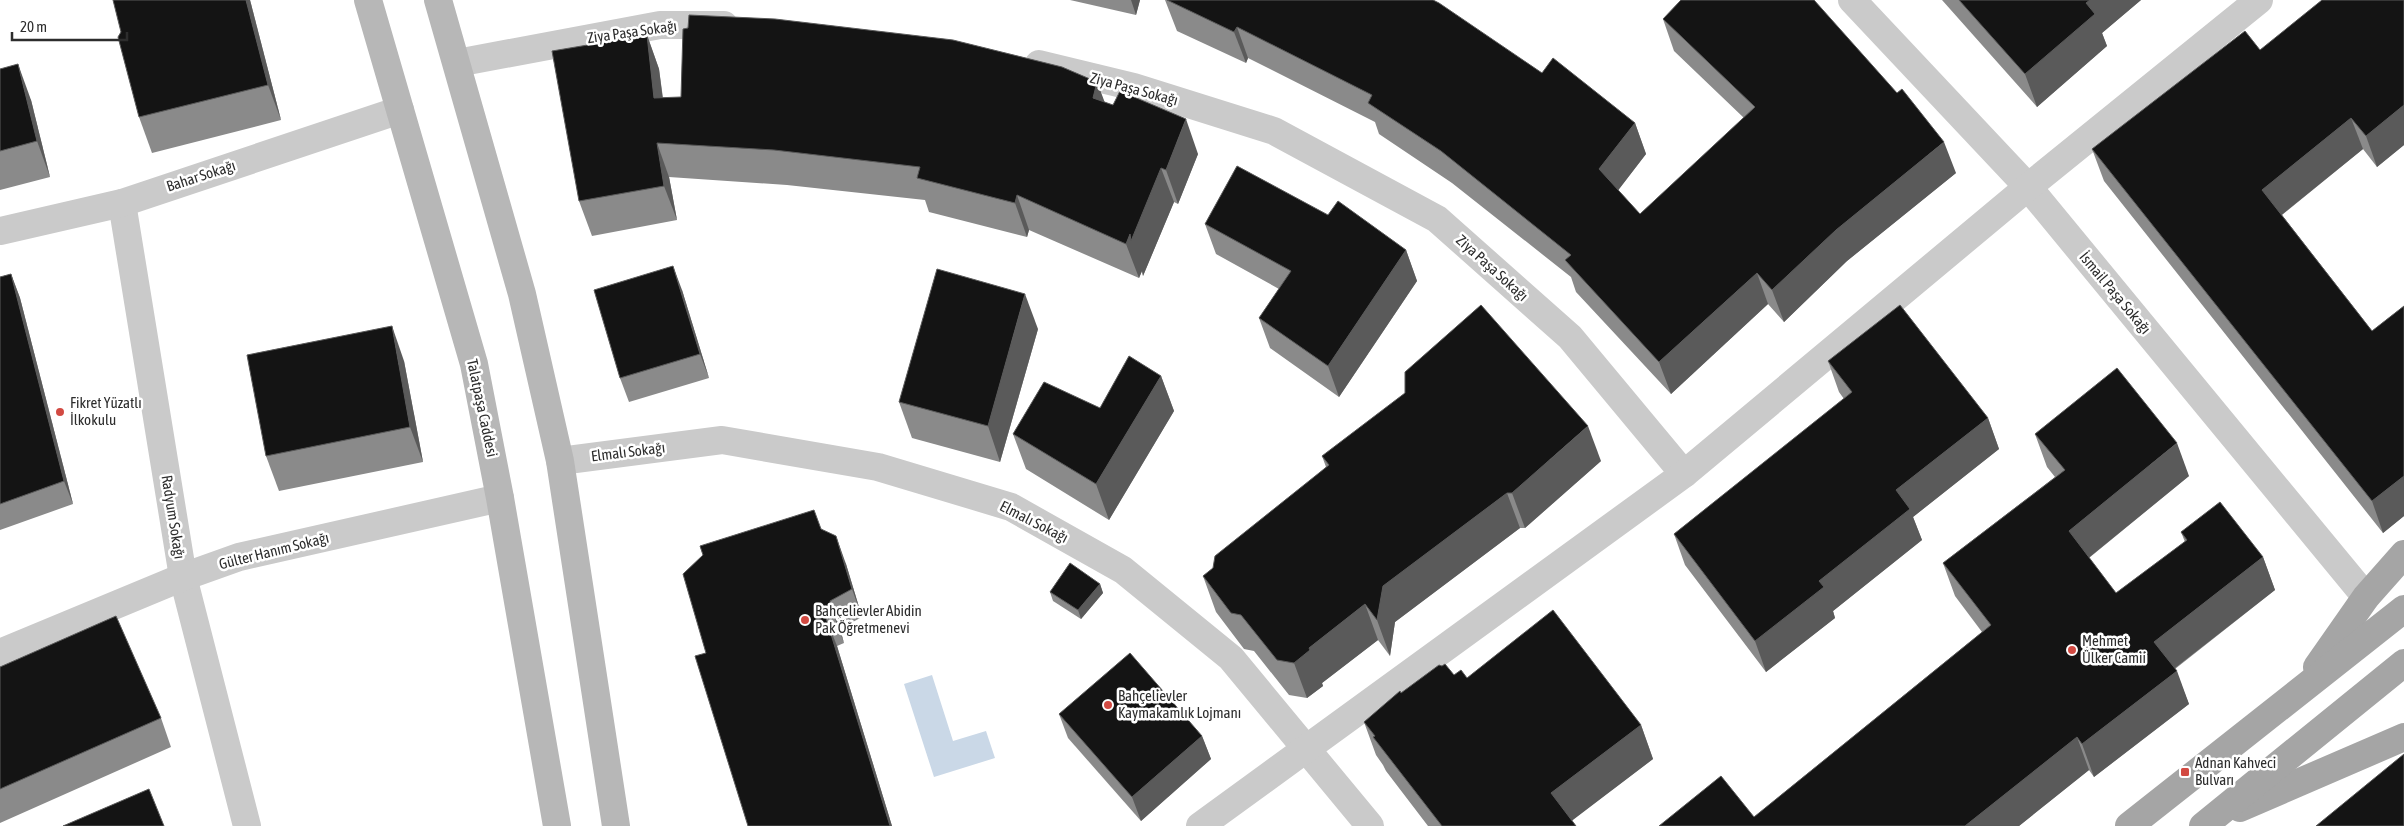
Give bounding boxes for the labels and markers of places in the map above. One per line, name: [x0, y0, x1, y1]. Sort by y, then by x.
place label: Fikret Yüzatlı İlkokulu: [70, 394, 142, 428]
marker: Fikret Yüzatlı İlkokulu: [54, 406, 66, 418]
place label: Bahçelievler Abidin Pak Öğretmenevi: [815, 602, 922, 636]
marker: Bahçelievler Abidin Pak Öğretmenevi: [799, 614, 811, 626]
place label: Mehmet Ülker Camii: [2082, 632, 2146, 666]
marker: Mehmet Ülker Camii: [2066, 644, 2078, 656]
place label: Bahçelievler Kaymakamlık Lojmanı: [1118, 687, 1241, 721]
marker: Bahçelievler Kaymakamlık Lojmanı: [1102, 699, 1114, 711]
place label: Adnan Kahveci Bulvarı: [2195, 754, 2276, 788]
marker: Adnan Kahveci Bulvarı: [2179, 766, 2191, 778]

